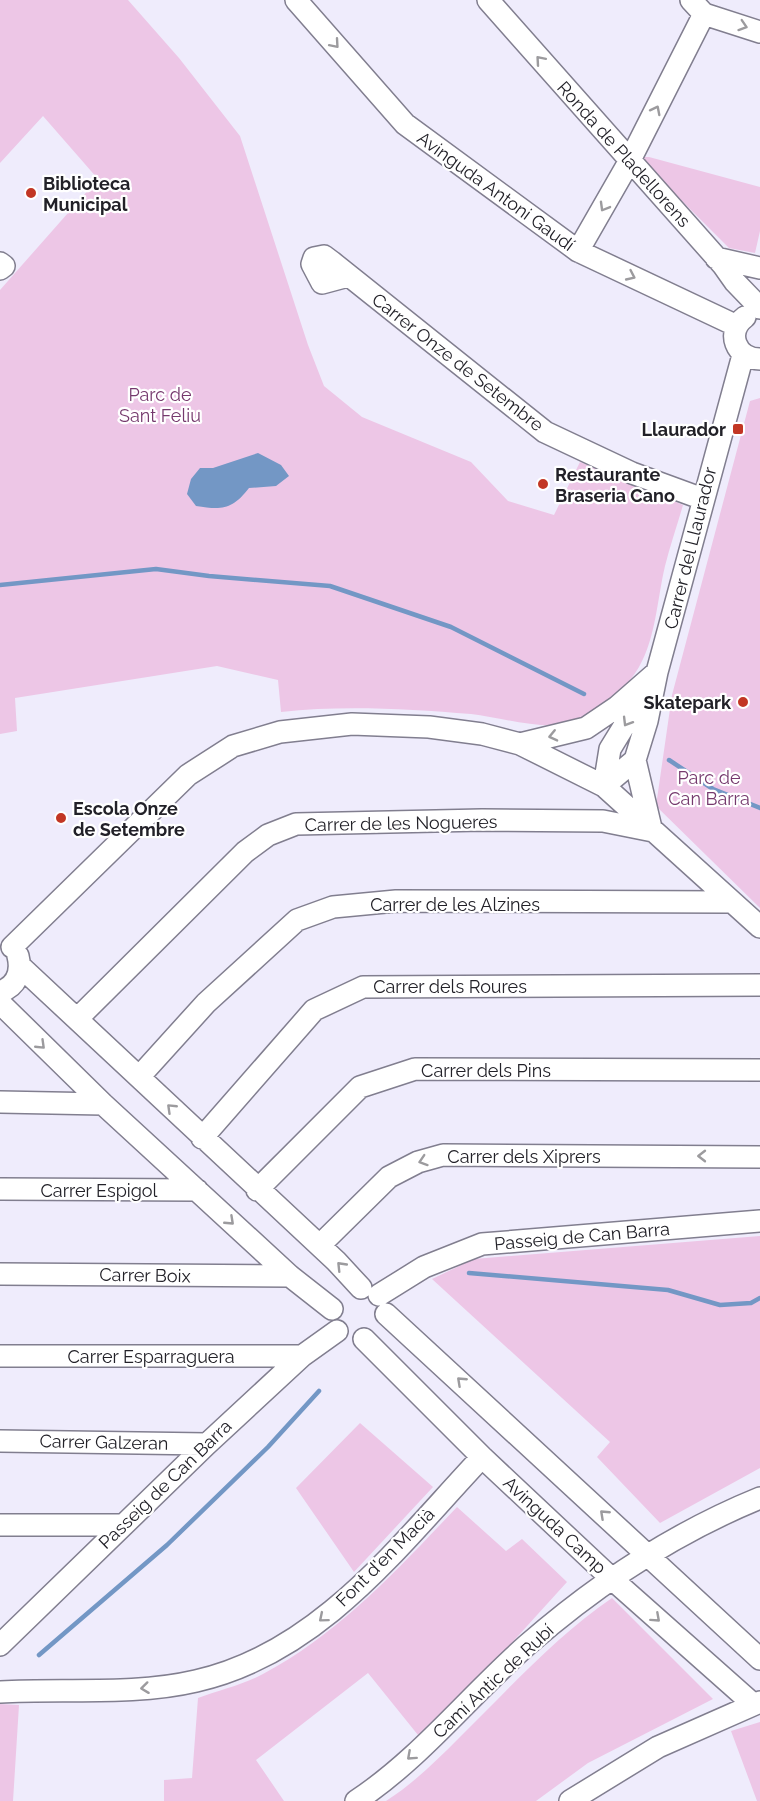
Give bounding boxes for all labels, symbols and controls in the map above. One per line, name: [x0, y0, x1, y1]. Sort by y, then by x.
one-way arrow: [737, 19, 748, 31]
one-way arrow: [328, 37, 339, 48]
one-way arrow: [536, 56, 547, 67]
street label: Ronda de Pladellorens: [553, 77, 695, 231]
one-way arrow: [648, 105, 660, 116]
street label: Avinguda Antoni Gaudí: [413, 127, 579, 255]
place label: Biblioteca Municipal: [43, 173, 130, 215]
marker: Biblioteca Municipal: [24, 186, 38, 200]
one-way arrow: [599, 201, 611, 211]
one-way arrow: [624, 269, 635, 281]
street label: Carrer Onze de Setembre: [368, 289, 548, 436]
park label: Parc de Sant Feliu: [119, 384, 201, 426]
place label: Llaurador: [642, 419, 726, 440]
marker: Llaurador: [731, 422, 745, 436]
place label: Restaurante Braseria Cano: [555, 464, 675, 506]
street label: Carrer del Llaurador: [660, 464, 720, 631]
marker: Restaurante Braseria Cano: [536, 477, 550, 491]
place label: Skatepark: [643, 692, 732, 713]
marker: Skatepark: [736, 695, 750, 709]
one-way arrow: [623, 716, 635, 726]
one-way arrow: [549, 729, 559, 742]
park label: Parc de Can Barra: [668, 767, 750, 809]
place label: Escola Onze de Setembre: [73, 798, 185, 840]
marker: Escola Onze de Setembre: [54, 811, 68, 825]
street label: Carrer de les Nogueres: [304, 811, 498, 835]
street label: Carrer de les Alzines: [370, 894, 540, 915]
street label: Carrer dels Roures: [373, 976, 527, 997]
one-way arrow: [34, 1038, 45, 1049]
street label: Carrer dels Pins: [421, 1060, 551, 1081]
one-way arrow: [167, 1104, 178, 1115]
street label: Carrer dels Xiprers: [447, 1146, 601, 1167]
one-way arrow: [697, 1150, 706, 1162]
one-way arrow: [418, 1154, 429, 1166]
street label: Carrer Espigol: [41, 1180, 158, 1201]
one-way arrow: [223, 1214, 234, 1225]
street label: Passeig de Can Barra: [493, 1218, 671, 1254]
one-way arrow: [337, 1262, 348, 1273]
street label: Carrer Boix: [99, 1264, 191, 1286]
street label: Carrer Esparraguera: [68, 1346, 234, 1367]
one-way arrow: [457, 1377, 468, 1388]
street label: Passeig de Can Barra: [94, 1415, 236, 1553]
street label: Carrer Galzeran: [39, 1430, 169, 1454]
street label: Avinguda Camp: [499, 1472, 611, 1578]
street label: Font d'en Macià: [331, 1503, 439, 1611]
one-way arrow: [600, 1510, 611, 1521]
one-way arrow: [319, 1611, 330, 1622]
one-way arrow: [649, 1611, 660, 1622]
street label: Camí Antic de Rubí: [428, 1620, 558, 1742]
one-way arrow: [141, 1681, 150, 1693]
one-way arrow: [407, 1749, 418, 1760]

